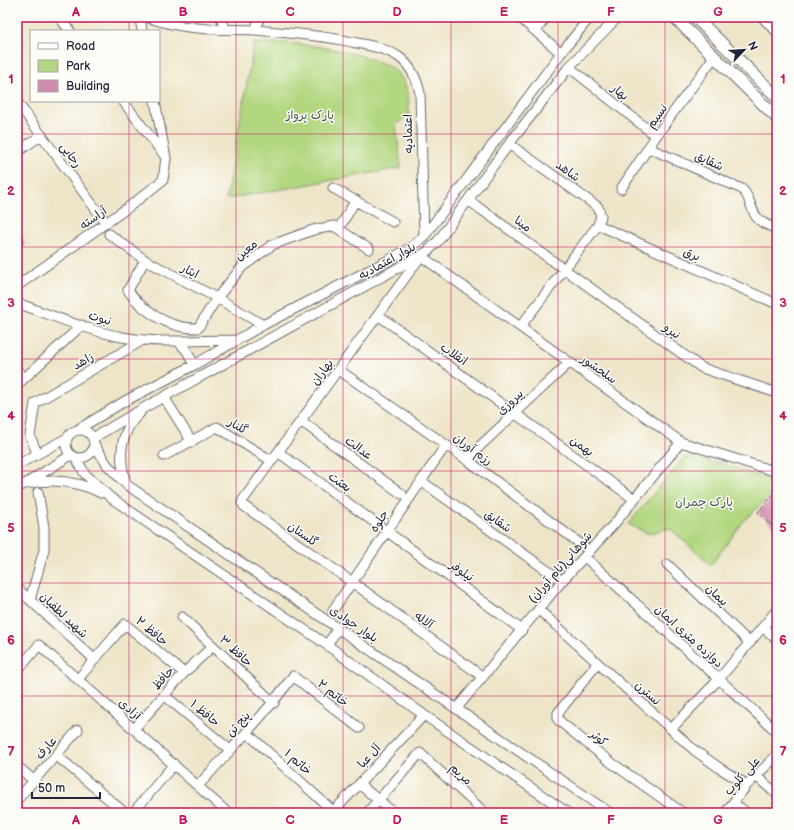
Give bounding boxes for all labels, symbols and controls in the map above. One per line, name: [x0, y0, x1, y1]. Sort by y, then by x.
text: A: [71, 4, 80, 20]
text: B: [178, 4, 188, 20]
text: C: [285, 4, 295, 20]
text: D: [392, 4, 402, 20]
text: E: [500, 4, 509, 20]
text: F: [607, 4, 615, 20]
text: G: [713, 4, 723, 20]
legend: [30, 30, 160, 102]
north arrow: [724, 30, 764, 70]
text: Road: [66, 39, 95, 54]
text: N: [745, 39, 760, 52]
text: Park: [66, 59, 90, 74]
text: 1: [8, 71, 14, 87]
text: 1: [780, 71, 786, 87]
text: Building: [66, 79, 110, 94]
street label: بهار: [607, 80, 631, 104]
street label: نسیم: [644, 101, 672, 132]
park label: پارک پرواز: [285, 108, 334, 123]
street label: اعتمادیه: [401, 114, 416, 154]
street label: رجایی: [57, 140, 85, 171]
street label: شقایق: [692, 149, 725, 174]
street label: شاهد: [553, 158, 583, 185]
text: 2: [7, 183, 15, 199]
text: 2: [779, 183, 787, 199]
street label: آراسته: [77, 203, 111, 233]
street label: مینا: [511, 213, 534, 236]
street label: معین: [232, 237, 261, 264]
street label: بلوار اعتمادیه: [356, 240, 419, 283]
street label: برق: [681, 244, 703, 265]
street label: ایثار: [177, 260, 201, 282]
text: 3: [7, 295, 15, 311]
text: 3: [779, 295, 787, 311]
street label: نبوت: [87, 308, 113, 329]
street label: نیرو: [659, 320, 683, 343]
street label: انقلاب: [437, 340, 470, 369]
street label: زاهد: [70, 349, 96, 373]
street label: سلحشور: [577, 351, 620, 387]
street label: بهاران: [308, 356, 337, 388]
street label: پیروزی: [494, 386, 527, 419]
text: 4: [7, 408, 15, 424]
text: 4: [779, 408, 787, 424]
street label: گلنار: [224, 414, 250, 438]
street label: رزم آوران: [450, 430, 495, 469]
street label: عدالت: [342, 433, 376, 464]
street label: بهمن: [567, 433, 597, 460]
street label: بعثت: [325, 469, 354, 496]
park label: پارک چمران: [675, 495, 733, 510]
street label: جلوه: [367, 507, 392, 535]
street label: شقایق: [481, 507, 514, 536]
street label: گلستان: [285, 519, 321, 550]
text: 5: [7, 520, 15, 536]
text: 5: [779, 520, 787, 536]
street label: شوهانی(نام آوران): [525, 528, 596, 607]
street label: نیلوفر: [446, 557, 477, 585]
street label: پیمان: [702, 581, 731, 610]
street label: شهید لطفیان: [36, 589, 91, 641]
street label: دوازده متری ایمان: [651, 602, 726, 671]
street label: بلوار جوادی: [327, 603, 381, 646]
street label: آلاله: [411, 609, 437, 633]
street label: حافظ ۲: [132, 614, 171, 649]
text: 6: [7, 632, 15, 648]
street label: حافظ ۳: [216, 632, 255, 670]
text: 6: [779, 632, 787, 648]
street label: حافظ: [149, 664, 178, 693]
street label: خاتم ۲: [314, 676, 351, 711]
street label: نسترن: [632, 678, 664, 709]
street label: آزادی: [115, 695, 145, 724]
street label: حافظ ۱: [187, 697, 223, 730]
street label: پنج تن: [223, 708, 254, 741]
street label: کوثر: [586, 726, 611, 750]
street label: عارف: [33, 734, 60, 763]
street label: آل عبا: [354, 740, 385, 772]
text: 7: [7, 744, 15, 760]
text: 7: [779, 744, 787, 760]
street label: خاتم ۱: [280, 746, 314, 779]
street label: علی کلوپ: [721, 754, 764, 799]
street label: مریم: [446, 760, 475, 789]
scale bar: [32, 774, 100, 800]
text: 50 m: [38, 781, 65, 796]
text: A: [71, 812, 80, 828]
text: B: [178, 812, 188, 828]
text: C: [285, 812, 295, 828]
text: D: [392, 812, 402, 828]
text: E: [500, 812, 509, 828]
text: F: [607, 812, 615, 828]
text: G: [713, 812, 723, 828]

